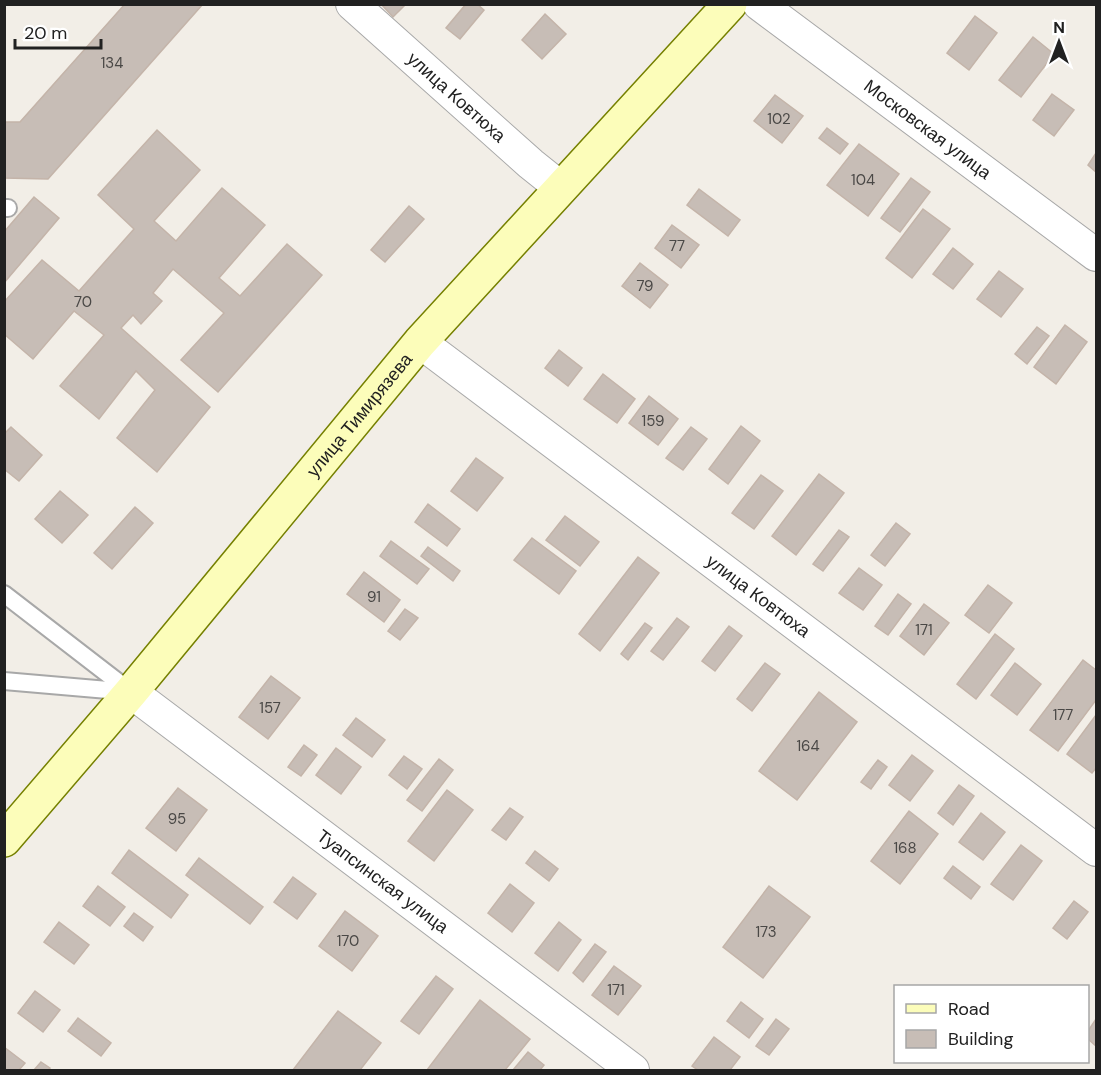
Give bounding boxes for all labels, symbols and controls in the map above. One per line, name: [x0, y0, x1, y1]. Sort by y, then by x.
scale bar: [15, 12, 100, 50]
north arrow: [1029, 12, 1089, 72]
text: N: [1053, 17, 1065, 38]
text: 20 m: [24, 21, 67, 45]
street label: улица Ковтюха: [402, 47, 511, 148]
house number: 134: [101, 53, 123, 73]
street label: Московская улица: [859, 74, 997, 185]
house number: 102: [767, 109, 791, 129]
house number: 104: [851, 170, 875, 190]
house number: 77: [669, 236, 685, 256]
house number: 79: [636, 276, 654, 296]
house number: 70: [74, 292, 92, 312]
street label: улица Тимирязева: [301, 347, 418, 482]
house number: 159: [642, 411, 664, 431]
street label: улица Ковтюха: [701, 549, 816, 644]
house number: 91: [367, 587, 381, 607]
house number: 171: [915, 620, 933, 640]
house number: 157: [259, 698, 281, 718]
house number: 177: [1053, 705, 1073, 725]
house number: 164: [796, 736, 820, 756]
house number: 95: [168, 809, 186, 829]
street label: Туапсинская улица: [312, 824, 454, 939]
house number: 168: [893, 838, 917, 858]
house number: 173: [755, 922, 777, 942]
house number: 170: [337, 931, 359, 951]
house number: 171: [607, 980, 625, 1000]
legend: [894, 985, 1089, 1063]
text: Road: [948, 997, 990, 1021]
text: Building: [948, 1027, 1013, 1051]

